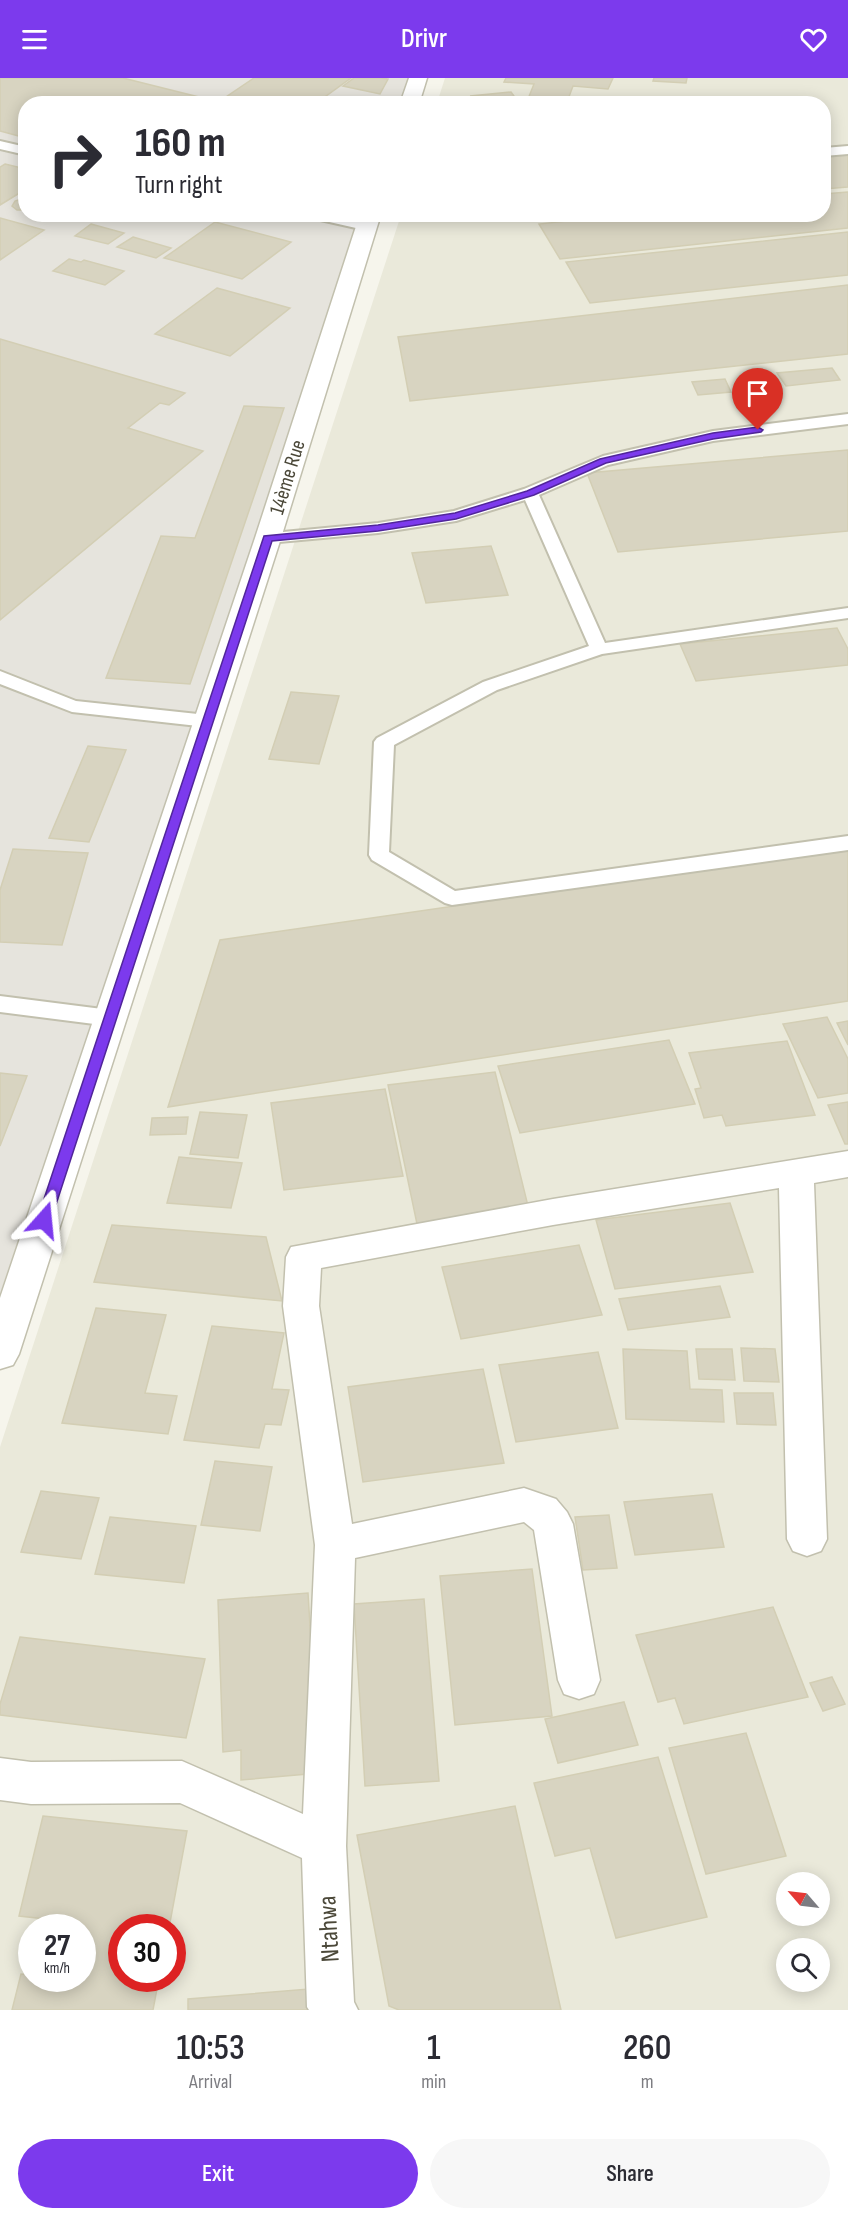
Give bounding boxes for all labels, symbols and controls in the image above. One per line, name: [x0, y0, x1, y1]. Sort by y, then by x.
icon: menu: [18, 23, 51, 56]
text: Drivr: [401, 23, 447, 55]
icon: heart: [797, 23, 830, 56]
text: 160 m: [135, 118, 226, 169]
icon: right: [36, 120, 114, 198]
text: Turn right: [135, 169, 222, 201]
pin: [732, 368, 783, 430]
icon: arrive: [741, 377, 774, 410]
street label: 14ème Rue: [264, 437, 311, 518]
position arrow: [12, 1188, 76, 1252]
north arrow: [776, 1872, 830, 1926]
map controls: [776, 1872, 830, 1992]
street label: Ntahwa: [312, 1895, 347, 1963]
speed limit sign: 30: [108, 1914, 186, 1992]
text: 27: [44, 1928, 70, 1964]
button: search: [776, 1938, 830, 1992]
text: km/h: [44, 1959, 70, 1978]
text: 10:53: [177, 2027, 245, 2070]
text: 1: [427, 2027, 441, 2070]
text: 260: [623, 2027, 671, 2070]
text: Arrival: [189, 2070, 232, 2094]
text: min: [421, 2070, 446, 2094]
text: m: [641, 2070, 654, 2094]
button: Exit: [18, 2139, 418, 2208]
button: Share: [430, 2139, 830, 2208]

